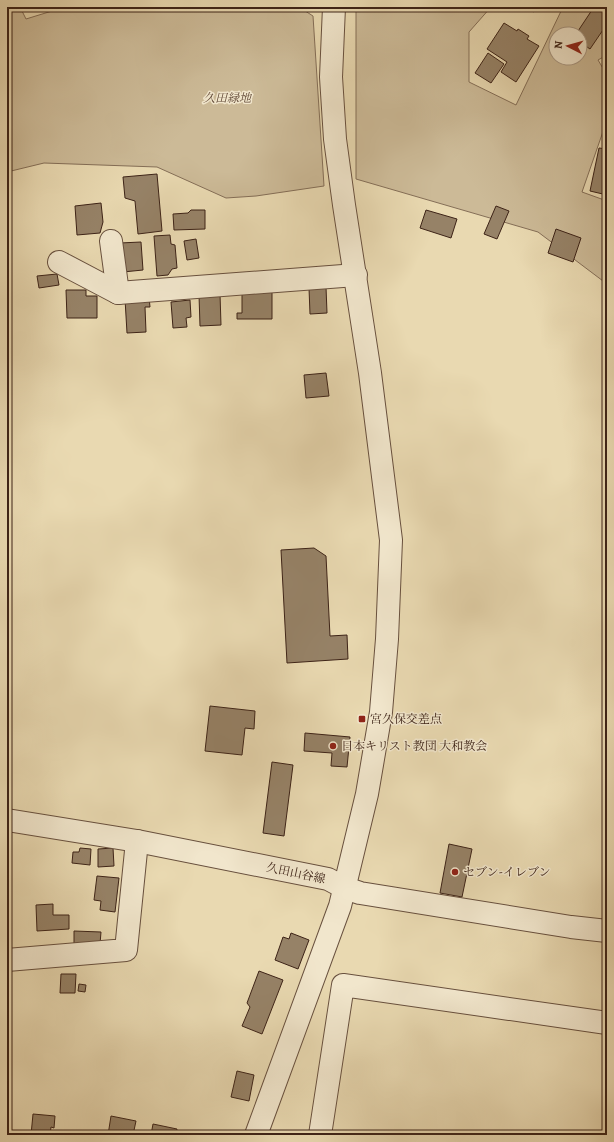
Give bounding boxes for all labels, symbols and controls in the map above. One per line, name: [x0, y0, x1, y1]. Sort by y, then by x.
north arrow: [548, 26, 588, 66]
text: N: [551, 40, 566, 50]
park label: 久田緑地: [203, 90, 253, 106]
place label: 宮久保交差点: [370, 711, 442, 727]
marker: 宮久保交差点: [357, 714, 367, 724]
place label: 日本キリスト教団 大和教会: [341, 738, 487, 754]
marker: 日本キリスト教団 大和教会: [328, 741, 338, 751]
street label: 久田山谷線: [265, 859, 327, 887]
place label: セブン-イレブン: [463, 864, 551, 880]
marker: セブン-イレブン: [450, 867, 460, 877]

